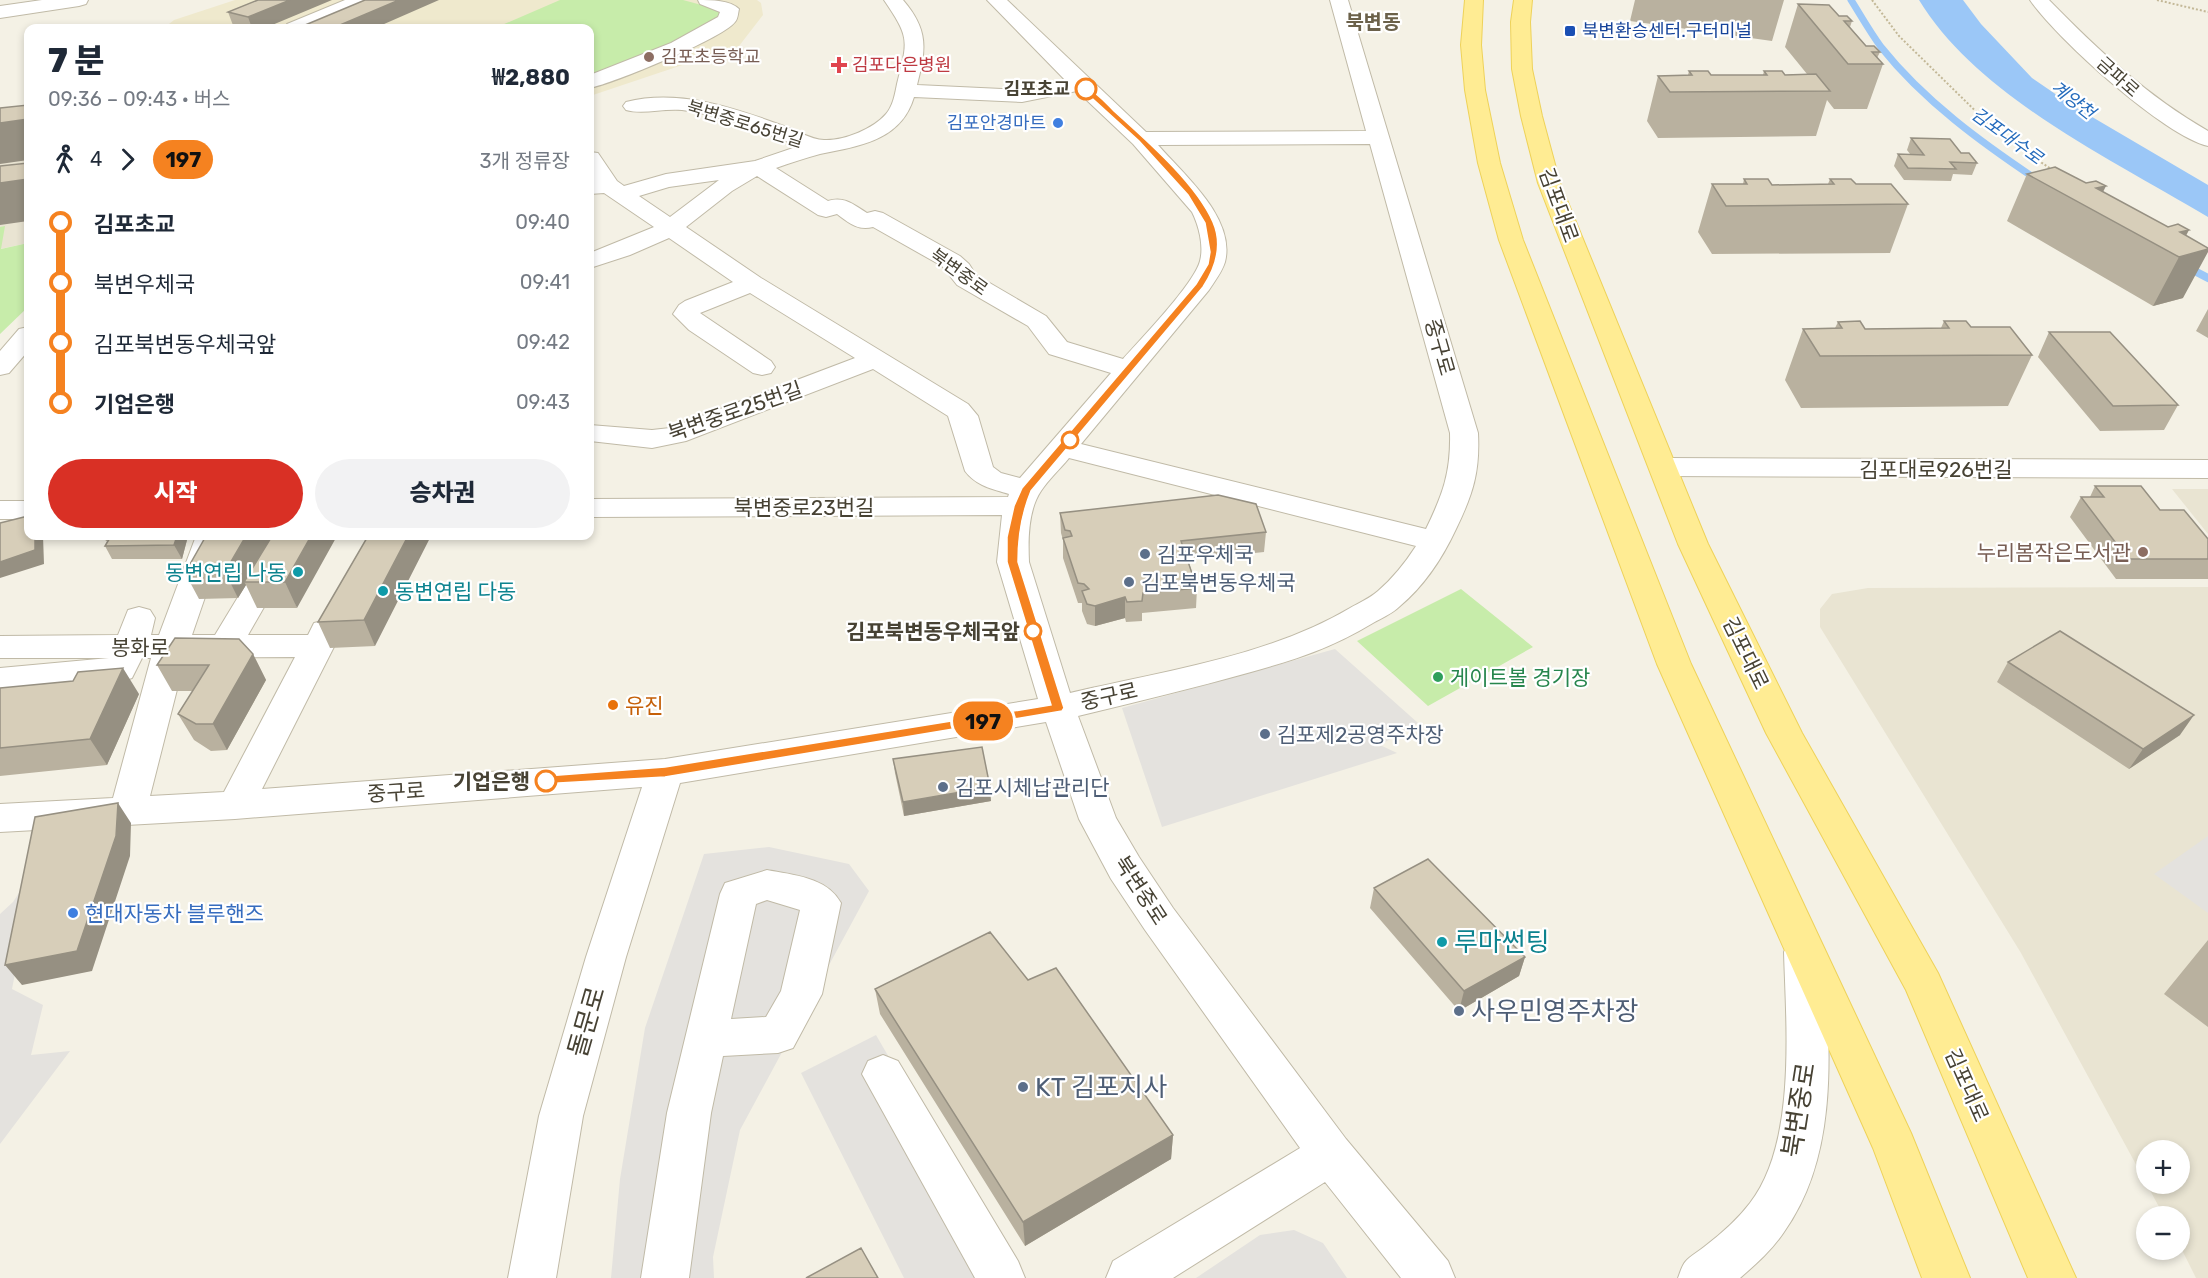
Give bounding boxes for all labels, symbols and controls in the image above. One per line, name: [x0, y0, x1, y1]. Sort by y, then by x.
district label: 북변동: [1345, 10, 1401, 34]
place label: 북변환승센터.구터미널: [1582, 20, 1752, 42]
marker: 북변환승센터.구터미널: [1563, 24, 1577, 38]
text: 7 분: [48, 41, 105, 80]
place label: 김포초등학교: [661, 46, 760, 68]
marker: 김포초등학교: [642, 50, 656, 64]
street label: 금파로: [2092, 52, 2144, 102]
place label: 김포다은병원: [852, 54, 951, 76]
marker: 김포다은병원: [830, 56, 848, 74]
text: ₩2,880: [492, 64, 570, 91]
water label: 계양천: [2047, 76, 2101, 125]
place label: 김포초교: [1004, 78, 1070, 100]
marker: 김포초교: [1075, 78, 1097, 100]
text: 09:36 – 09:43 · 버스: [48, 87, 230, 111]
street label: 북변중로65번길: [684, 96, 806, 152]
water label: 김포대수로: [1967, 103, 2048, 170]
place label: 김포안경마트: [947, 112, 1046, 134]
marker: 김포안경마트: [1051, 116, 1065, 130]
icon: walk: [48, 143, 81, 176]
icon: forward: [111, 143, 144, 176]
text: 4: [90, 147, 102, 171]
text: 197: [165, 147, 201, 172]
text: 3개 정류장: [479, 149, 570, 173]
street label: 김포대로: [1534, 164, 1584, 246]
text: 09:40: [515, 210, 570, 234]
text: 김포초교: [94, 211, 175, 238]
street label: 북변중로: [926, 244, 992, 300]
text: 09:41: [520, 270, 570, 294]
text: 북변우체국: [94, 271, 195, 298]
street label: 중구로: [1420, 316, 1460, 378]
text: 09:42: [516, 330, 570, 354]
text: 김포북변동우체국앞: [94, 331, 276, 358]
street label: 북변중로25번길: [664, 376, 806, 446]
text: 09:43: [516, 390, 570, 414]
text: 기업은행: [94, 391, 175, 418]
unlabelled marker: [1061, 431, 1079, 449]
street label: 김포대로926번길: [1859, 457, 2013, 482]
button: 시작: [48, 459, 303, 528]
button: 승차권: [315, 459, 570, 528]
street label: 북변중로23번길: [734, 495, 874, 520]
place label: 누리봄작은도서관: [1976, 540, 2131, 565]
place label: 김포우체국: [1157, 542, 1254, 567]
marker: 누리봄작은도서관: [2136, 545, 2150, 559]
marker: 김포우체국: [1138, 547, 1152, 561]
place label: 동변연립 나동: [165, 560, 286, 585]
marker: 동변연립 나동: [291, 565, 305, 579]
place label: 김포북변동우체국: [1141, 570, 1296, 595]
marker: 김포북변동우체국: [1122, 575, 1136, 589]
place label: 동변연립 다동: [395, 579, 516, 604]
marker: 동변연립 다동: [376, 584, 390, 598]
street label: 김포대로: [1718, 613, 1774, 693]
place label: 김포북변동우체국앞: [846, 619, 1020, 644]
marker: 김포북변동우체국앞: [1024, 622, 1042, 640]
street label: 봉화로: [111, 635, 169, 660]
place label: 게이트볼 경기장: [1450, 665, 1590, 690]
marker: 게이트볼 경기장: [1431, 670, 1445, 684]
street label: 중구로: [1078, 677, 1140, 715]
place label: 유진: [625, 693, 664, 718]
marker: 유진: [606, 698, 620, 712]
line badge: 197: [948, 702, 1018, 740]
text: 197: [965, 709, 1001, 734]
place label: 김포제2공영주차장: [1277, 722, 1444, 747]
marker: 김포제2공영주차장: [1258, 727, 1272, 741]
place label: 기업은행: [453, 769, 530, 794]
marker: 기업은행: [535, 770, 557, 792]
place label: 김포시체납관리단: [955, 775, 1110, 800]
street label: 중구로: [366, 778, 426, 806]
marker: 김포시체납관리단: [936, 780, 950, 794]
street label: 북변중로: [1109, 851, 1173, 929]
place label: 현대자동차 블루핸즈: [85, 901, 264, 926]
marker: 현대자동차 블루핸즈: [66, 906, 80, 920]
place label: 루마썬팅: [1454, 927, 1550, 958]
marker: 루마썬팅: [1435, 935, 1449, 949]
street label: 돌문로: [562, 983, 612, 1061]
place label: 사우민영주차장: [1471, 996, 1638, 1027]
marker: 사우민영주차장: [1452, 1004, 1466, 1018]
street label: 김포대로: [1940, 1045, 1994, 1125]
street label: 북변중로: [1776, 1060, 1822, 1160]
place label: KT 김포지사: [1035, 1072, 1167, 1103]
marker: KT 김포지사: [1016, 1080, 1030, 1094]
map controls: [2136, 1140, 2190, 1260]
button: +: [2136, 1140, 2190, 1194]
button: −: [2136, 1206, 2190, 1260]

